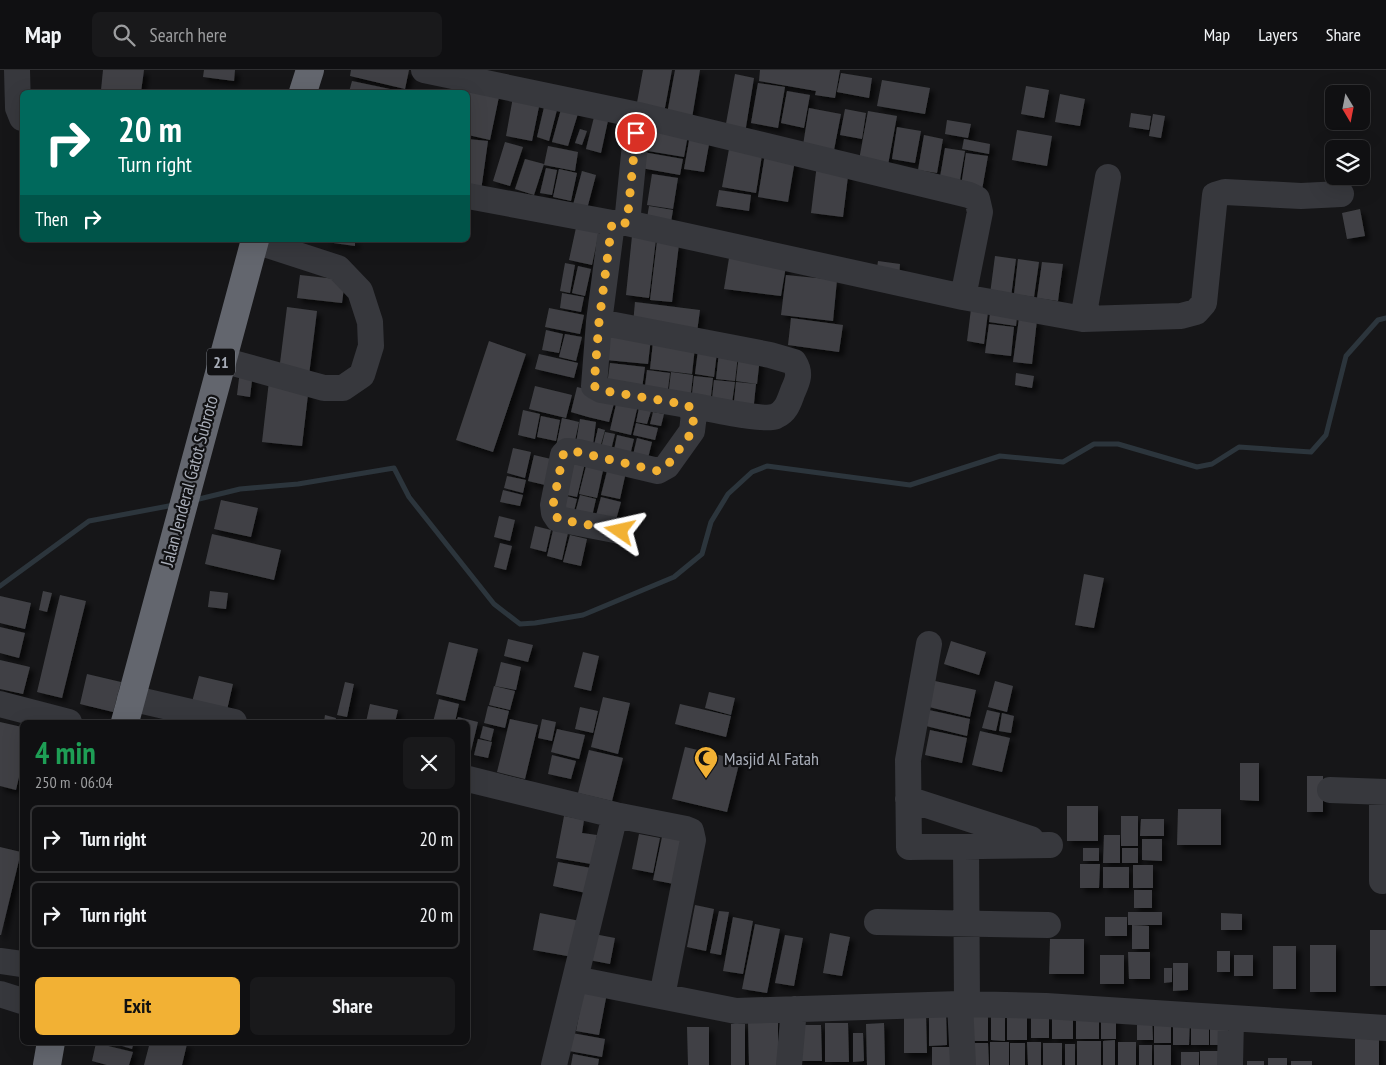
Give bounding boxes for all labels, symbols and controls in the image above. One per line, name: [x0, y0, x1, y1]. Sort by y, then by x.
search box: [92, 12, 442, 57]
text: Map: [25, 19, 62, 50]
icon: search: [110, 21, 138, 49]
text: Search here: [150, 23, 227, 47]
text: Map: [1204, 23, 1230, 46]
text: Layers: [1258, 23, 1298, 46]
text: Share: [1326, 23, 1361, 46]
north arrow: [1325, 85, 1370, 130]
map controls: [1325, 85, 1370, 185]
text: 20 m: [118, 106, 182, 152]
icon: right: [35, 110, 100, 175]
pin: [615, 112, 657, 154]
icon: arrive: [622, 119, 650, 147]
button: layers: [1325, 140, 1370, 185]
text: Turn right: [118, 150, 192, 178]
icon: right: [78, 205, 106, 233]
text: Then: [35, 207, 68, 231]
road number: 21: [207, 348, 235, 376]
street label: Jalan Jenderal Gatot Subroto: [155, 393, 223, 570]
position arrow: [593, 504, 645, 556]
text: 4 min: [35, 733, 96, 772]
button: close: [403, 737, 455, 789]
mosque icon: Masjid Al Fatah: [693, 745, 719, 779]
place label: Masjid Al Fatah: [724, 747, 819, 770]
text: 250 m · 06:04: [35, 772, 113, 792]
icon: right: [37, 825, 65, 853]
text: Turn right: [80, 827, 146, 851]
text: 20 m: [420, 827, 453, 851]
icon: right: [37, 901, 65, 929]
text: Turn right: [80, 903, 146, 927]
text: 20 m: [420, 903, 453, 927]
button: Exit: [35, 977, 240, 1035]
button: Share: [250, 977, 455, 1035]

